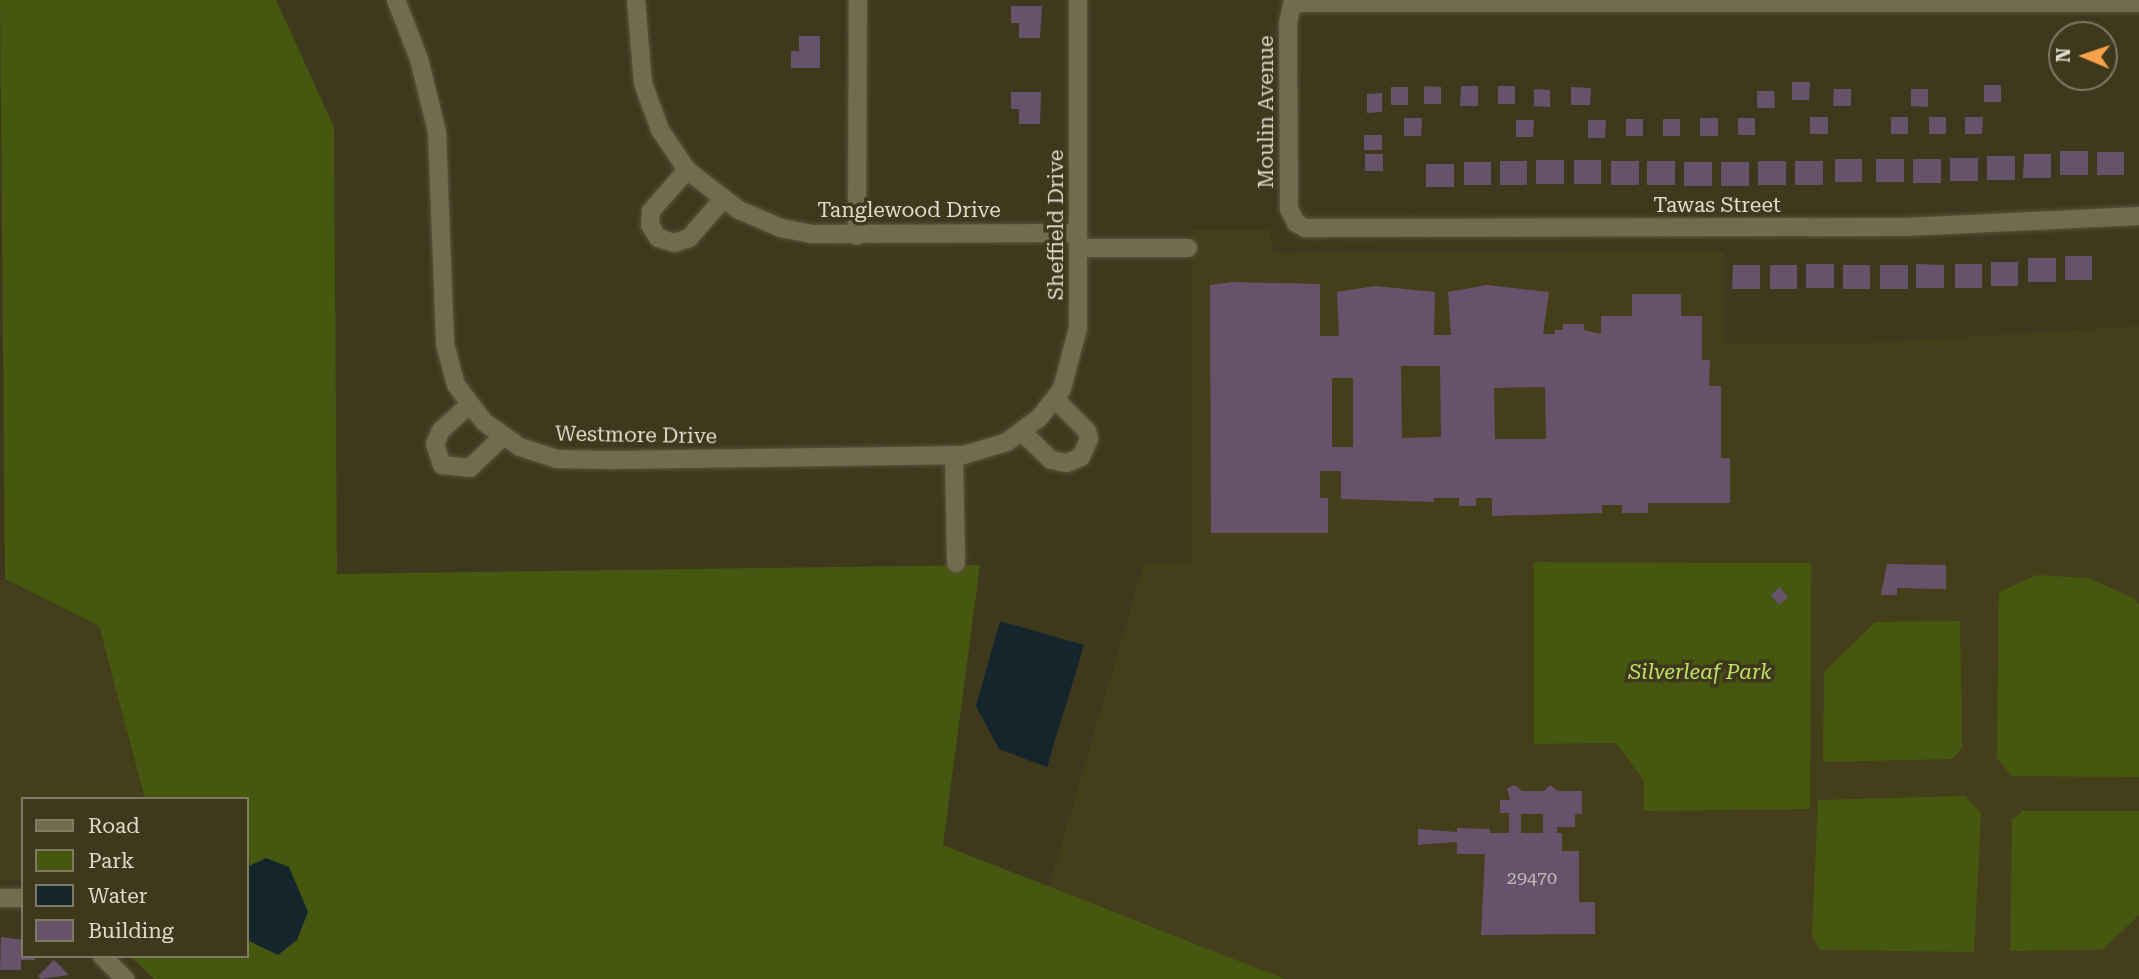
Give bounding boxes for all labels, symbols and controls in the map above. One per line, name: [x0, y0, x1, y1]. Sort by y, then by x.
north arrow: [2048, 21, 2118, 91]
street label: Moulin Avenue: [1253, 35, 1279, 189]
text: N: [2052, 48, 2075, 63]
street label: Sheffield Drive: [1043, 150, 1069, 300]
street label: Tawas Street: [1653, 192, 1781, 218]
street label: Tanglewood Drive: [817, 197, 1001, 223]
street label: Westmore Drive: [555, 421, 717, 449]
park label: Silverleaf Park: [1628, 659, 1772, 685]
legend: [21, 797, 248, 958]
text: Road: [88, 814, 140, 838]
text: Park: [88, 849, 134, 873]
house number: 29470: [1507, 867, 1557, 889]
text: Water: [88, 884, 147, 908]
text: Building: [88, 919, 174, 943]

